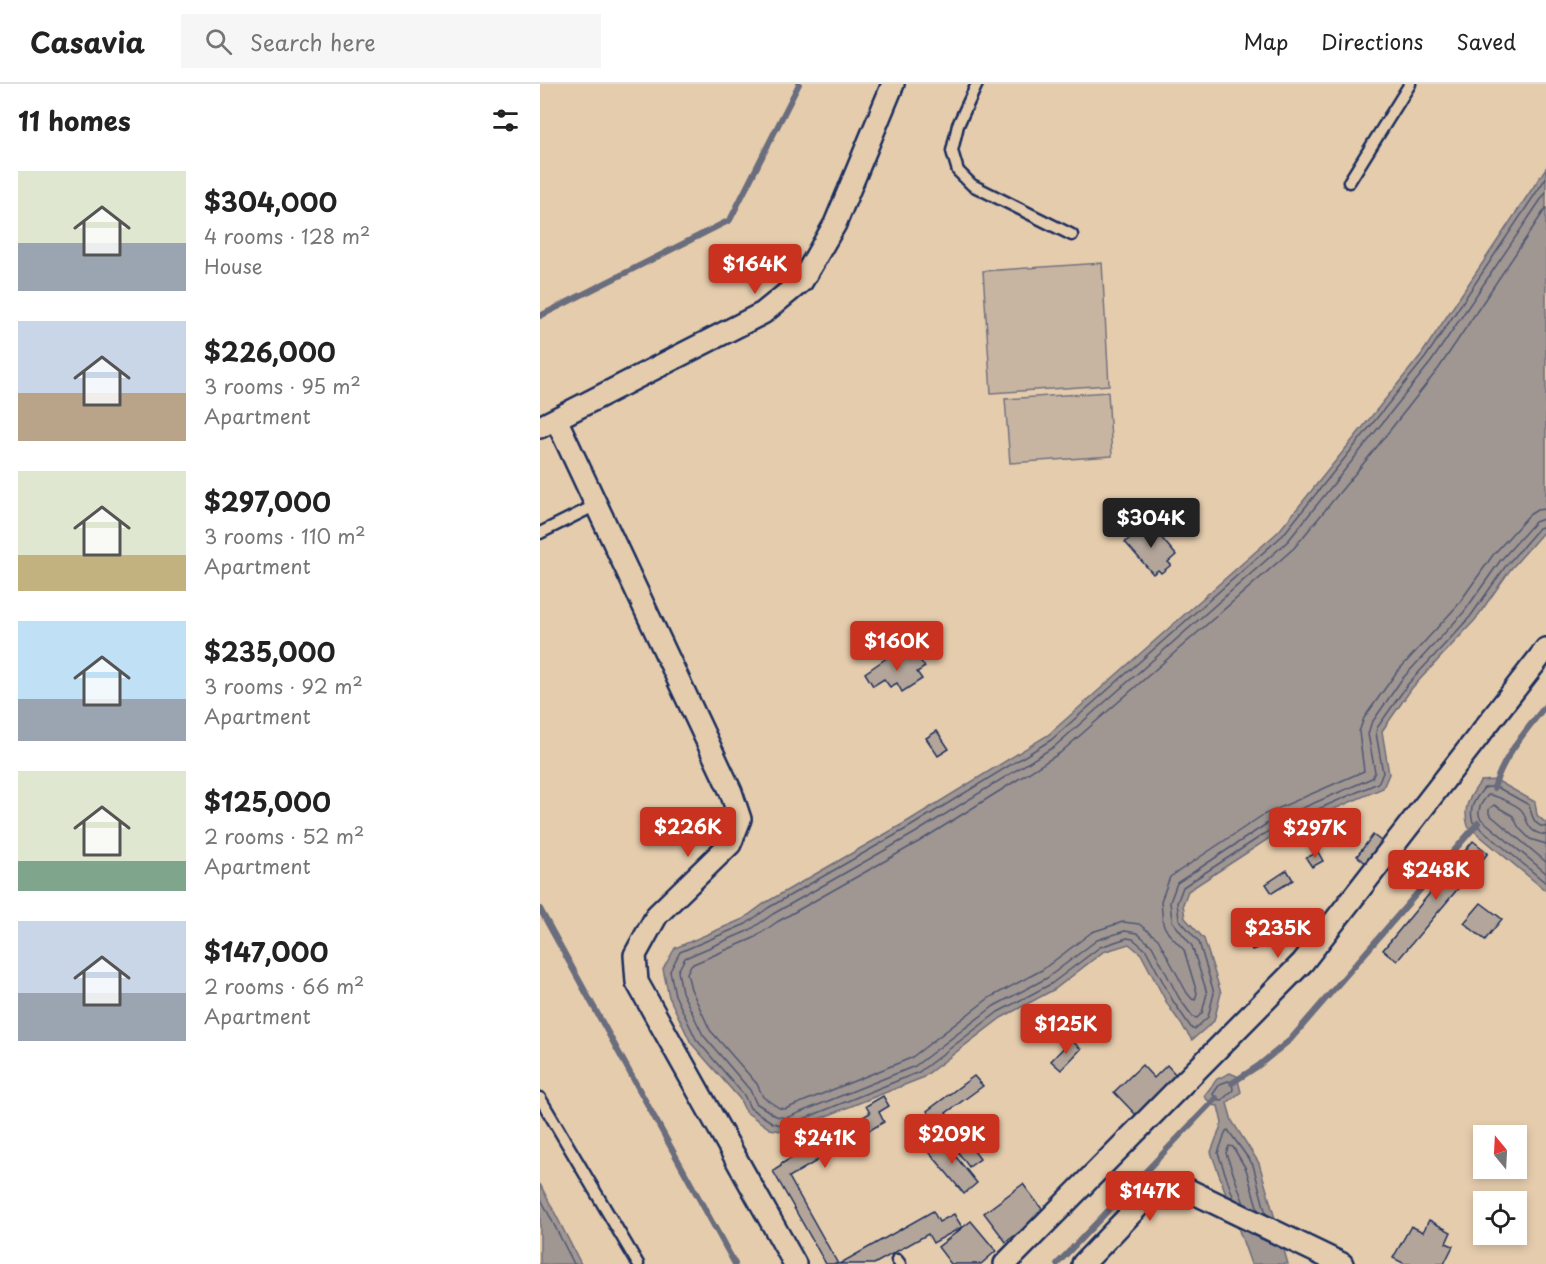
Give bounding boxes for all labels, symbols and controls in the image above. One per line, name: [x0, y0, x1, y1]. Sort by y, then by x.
search box: [181, 14, 601, 68]
text: Casavia: [30, 20, 145, 63]
icon: search: [202, 25, 235, 58]
text: Search here: [250, 25, 376, 58]
text: Map: [1243, 25, 1288, 57]
text: Directions: [1321, 25, 1423, 57]
text: Saved: [1456, 25, 1516, 57]
text: 11 homes: [18, 101, 131, 140]
icon: filters: [489, 104, 522, 137]
text: $304,000: [204, 182, 337, 221]
icon: home: [66, 195, 138, 267]
text: 4 rooms · 128 m²: [204, 221, 370, 251]
pin: $164K: [713, 244, 797, 295]
text: $164K: [723, 248, 787, 278]
text: House: [204, 251, 263, 281]
text: $226,000: [204, 332, 336, 371]
icon: home: [66, 345, 138, 417]
text: 3 rooms · 95 m²: [204, 371, 361, 401]
text: Apartment: [204, 401, 311, 431]
text: $297,000: [204, 482, 331, 521]
icon: home: [66, 495, 138, 567]
pin: $304K: [1109, 498, 1193, 549]
text: $304K: [1117, 502, 1185, 532]
text: 3 rooms · 110 m²: [204, 521, 366, 551]
text: Apartment: [204, 551, 311, 581]
pin: $160K: [855, 621, 939, 672]
text: $160K: [864, 625, 930, 655]
text: $235,000: [204, 632, 335, 671]
icon: home: [66, 645, 138, 717]
text: 3 rooms · 92 m²: [204, 671, 363, 701]
text: Apartment: [204, 701, 311, 731]
text: $125,000: [204, 782, 331, 821]
icon: home: [66, 795, 138, 867]
pin: $226K: [646, 807, 730, 858]
pin: $297K: [1273, 808, 1357, 859]
text: $226K: [654, 811, 722, 841]
text: $297K: [1283, 812, 1347, 842]
text: 2 rooms · 52 m²: [204, 821, 364, 851]
pin: $248K: [1394, 850, 1478, 901]
text: Apartment: [204, 851, 311, 881]
text: $248K: [1402, 854, 1470, 884]
pin: $235K: [1236, 908, 1320, 959]
text: $235K: [1245, 912, 1311, 942]
text: $147,000: [204, 932, 328, 971]
icon: home: [66, 945, 138, 1017]
text: 2 rooms · 66 m²: [204, 971, 364, 1001]
text: Apartment: [204, 1001, 311, 1031]
pin: $125K: [1024, 1004, 1108, 1055]
text: $125K: [1035, 1008, 1097, 1038]
pin: $209K: [910, 1114, 994, 1165]
pin: $241K: [783, 1118, 867, 1169]
text: $209K: [918, 1118, 986, 1148]
text: $241K: [794, 1122, 856, 1152]
north arrow: [1473, 1125, 1527, 1179]
map controls: [1473, 1125, 1527, 1245]
pin: $147K: [1108, 1171, 1192, 1222]
text: $147K: [1120, 1175, 1180, 1205]
button: locate: [1473, 1191, 1527, 1245]

